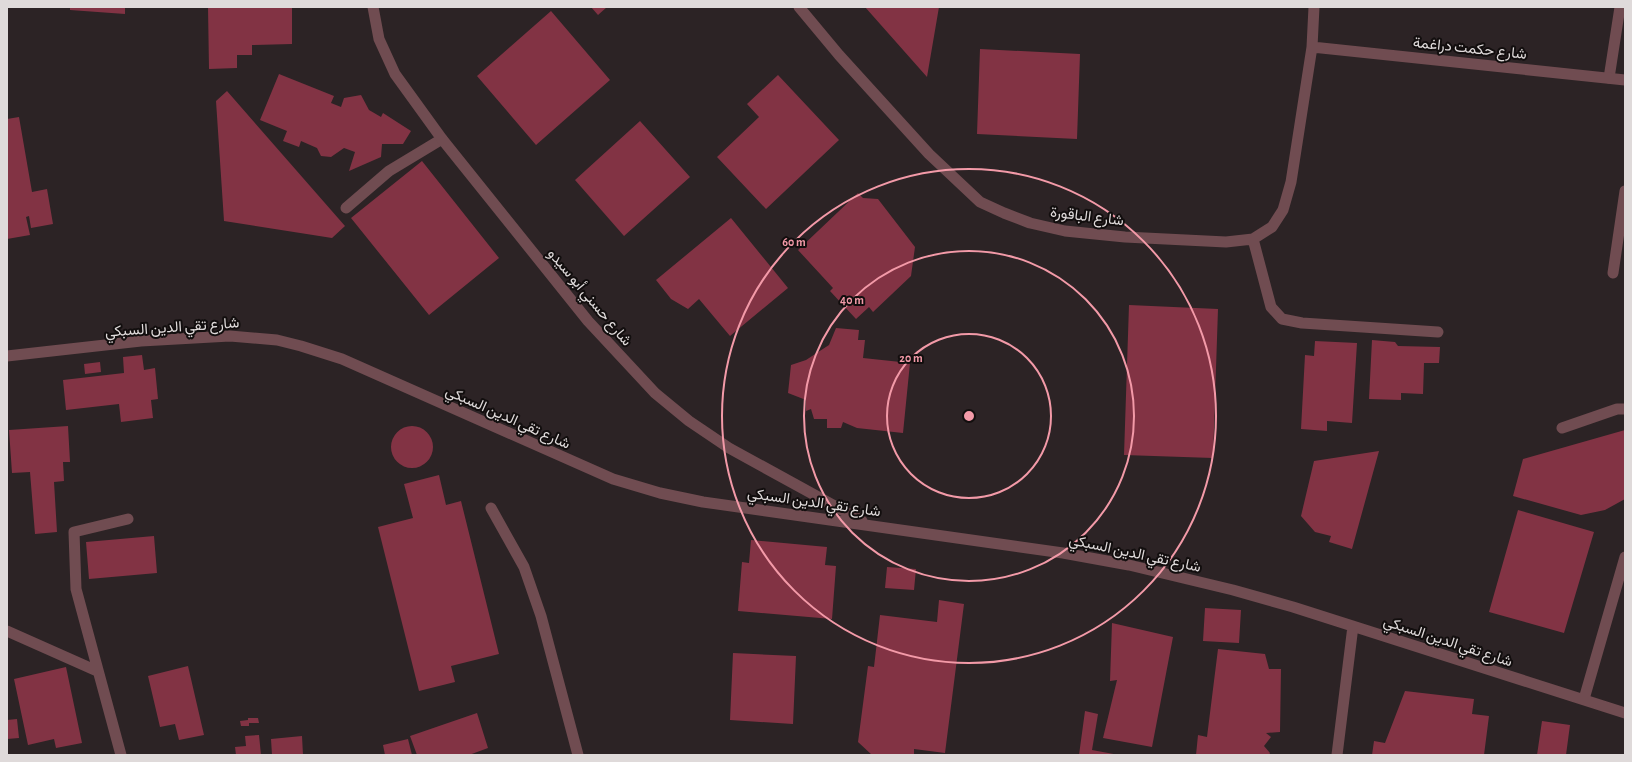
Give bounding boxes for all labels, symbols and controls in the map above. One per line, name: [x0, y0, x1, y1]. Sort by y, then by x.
street label: شارع حكمت دراغمة: [1412, 35, 1528, 65]
street label: شارع الباقورة: [1049, 205, 1125, 231]
text: 60 m: [782, 236, 806, 248]
street label: شارع حسني أبو سيدو: [541, 245, 635, 352]
text: 40 m: [840, 294, 864, 306]
street label: شارع تقي الدين السبكي: [104, 315, 240, 345]
text: 20 m: [899, 352, 923, 364]
street label: شارع تقي الدين السبكي: [441, 383, 572, 456]
centre of rings: [962, 409, 976, 423]
street label: شارع تقي الدين السبكي: [746, 486, 882, 524]
street label: شارع تقي الدين السبكي: [1066, 532, 1202, 580]
street label: شارع تقي الدين السبكي: [1380, 614, 1514, 674]

